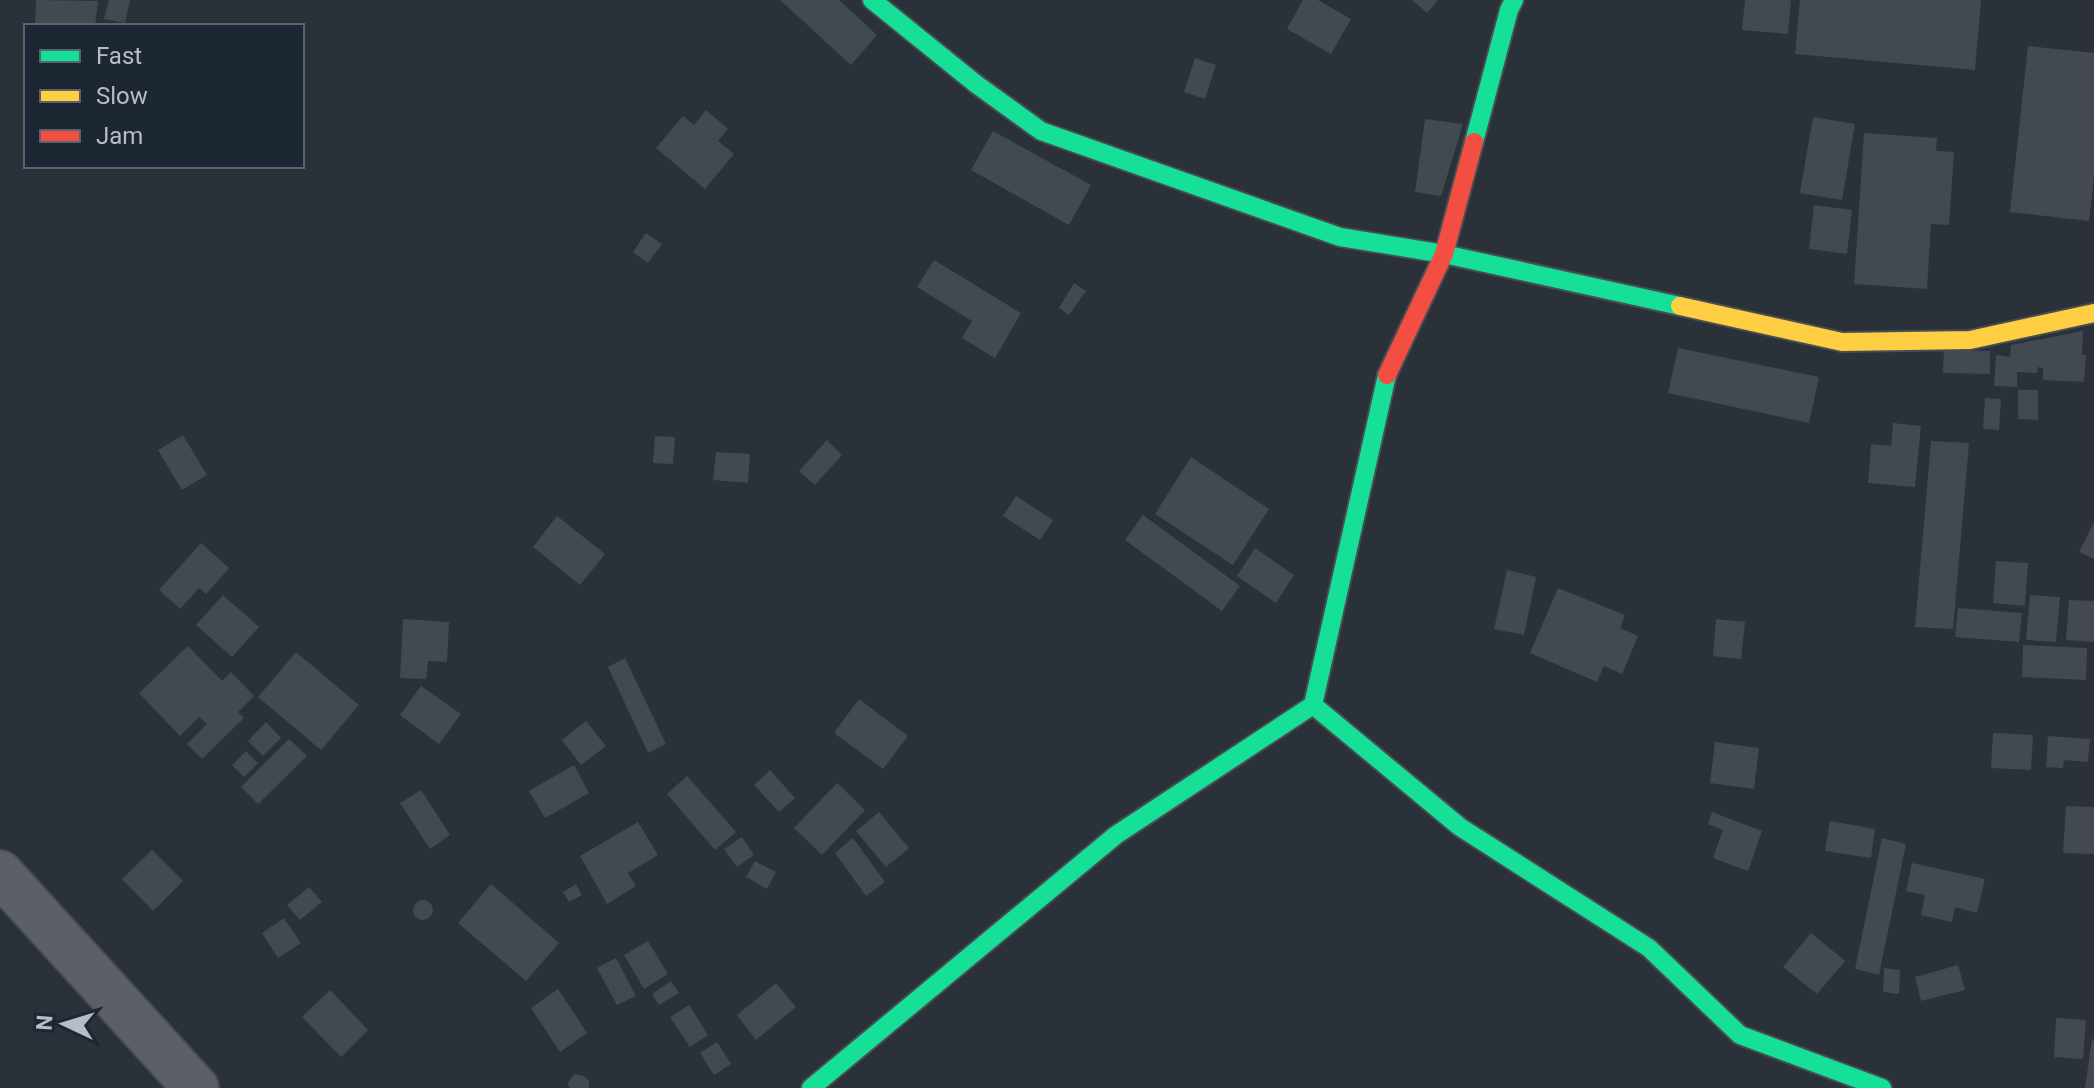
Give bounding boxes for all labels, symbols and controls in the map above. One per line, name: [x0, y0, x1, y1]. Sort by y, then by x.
legend: [24, 24, 304, 168]
text: Fast: [96, 42, 142, 70]
text: Slow: [96, 82, 148, 110]
text: Jam: [96, 122, 143, 150]
north arrow: [24, 984, 104, 1064]
text: N: [32, 1014, 58, 1031]

